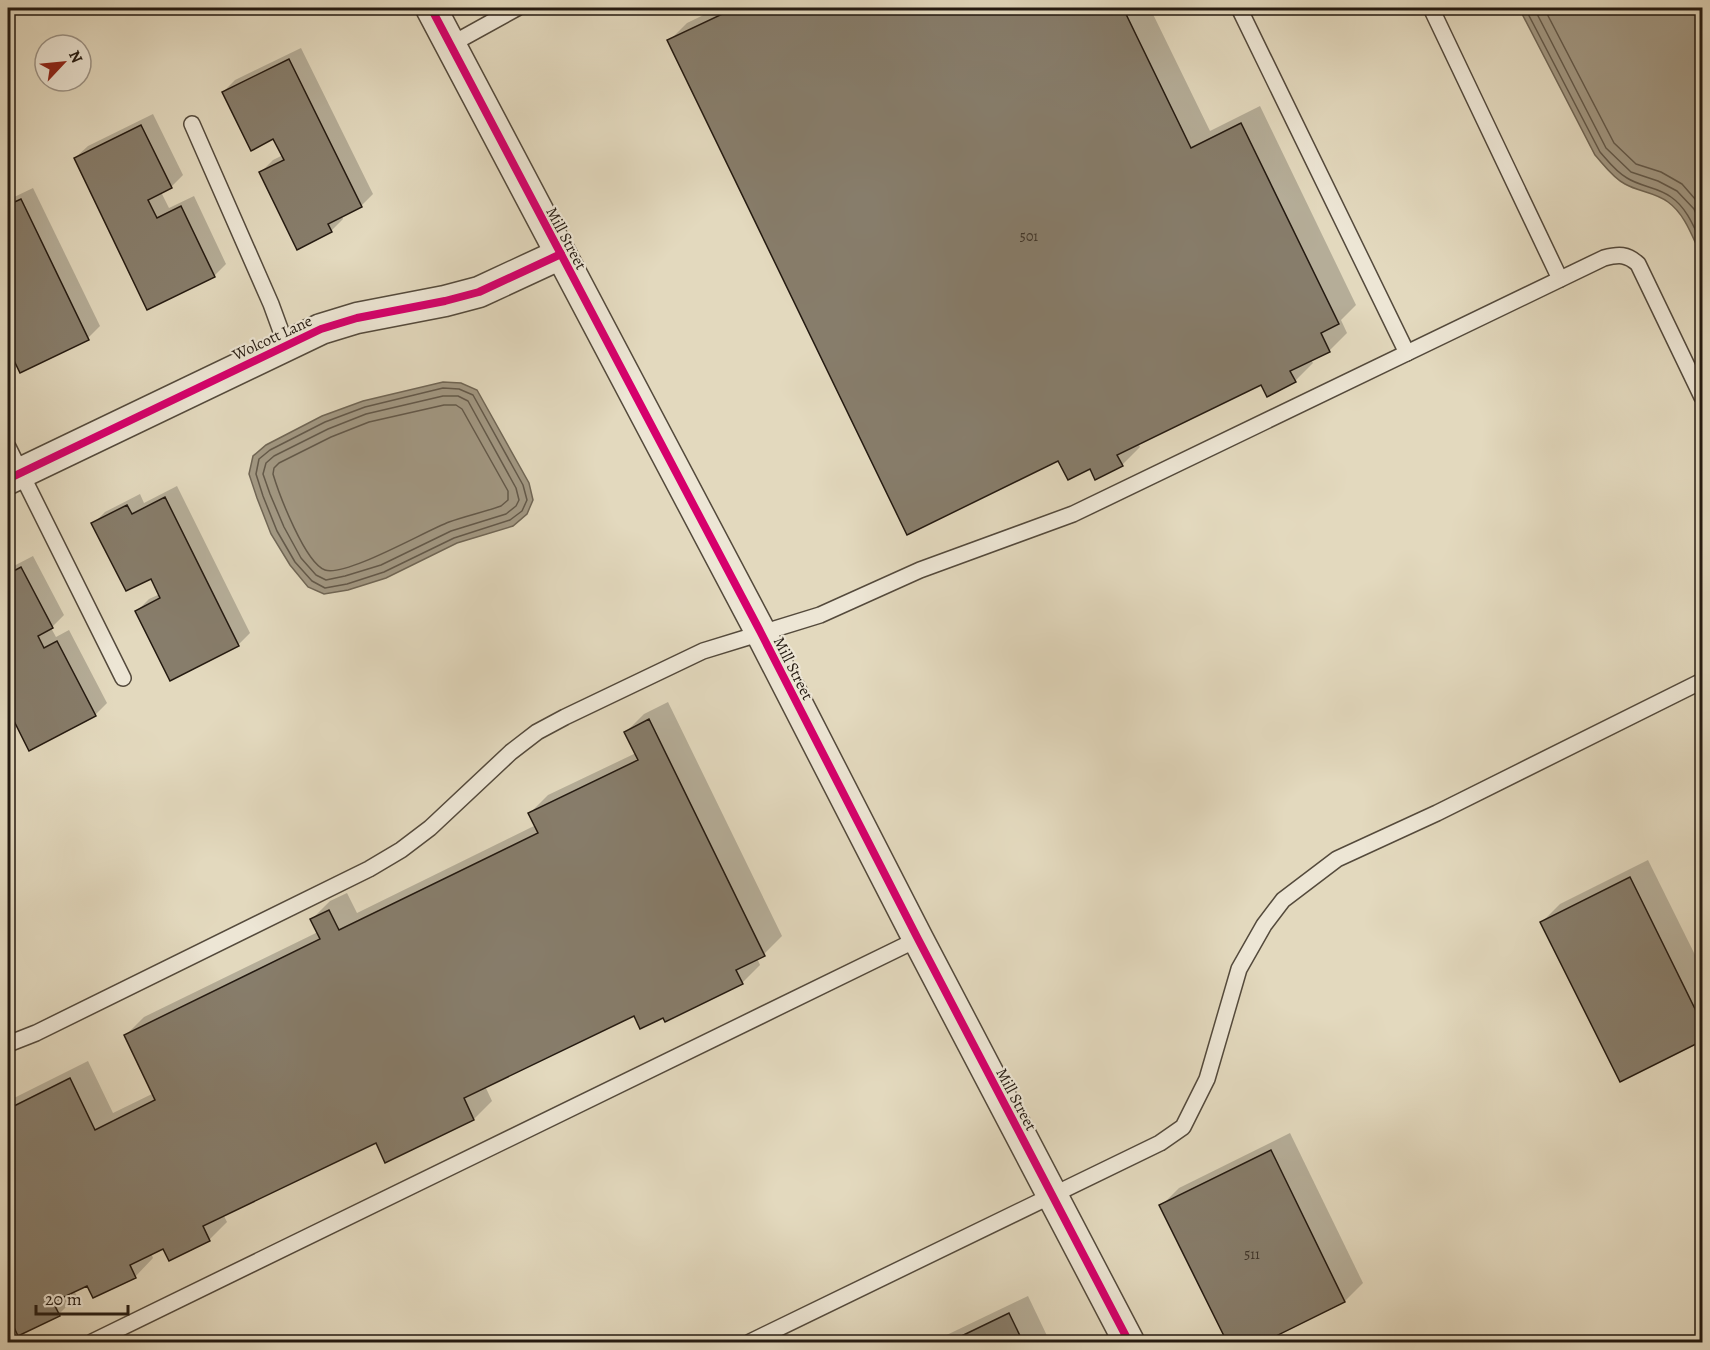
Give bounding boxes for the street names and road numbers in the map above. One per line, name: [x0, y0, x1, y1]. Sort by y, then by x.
street label: Mill Street: [540, 203, 592, 274]
street label: Wolcott Lane: [228, 310, 316, 366]
street label: Mill Street: [768, 633, 818, 704]
street label: Mill Street: [990, 1064, 1042, 1135]

